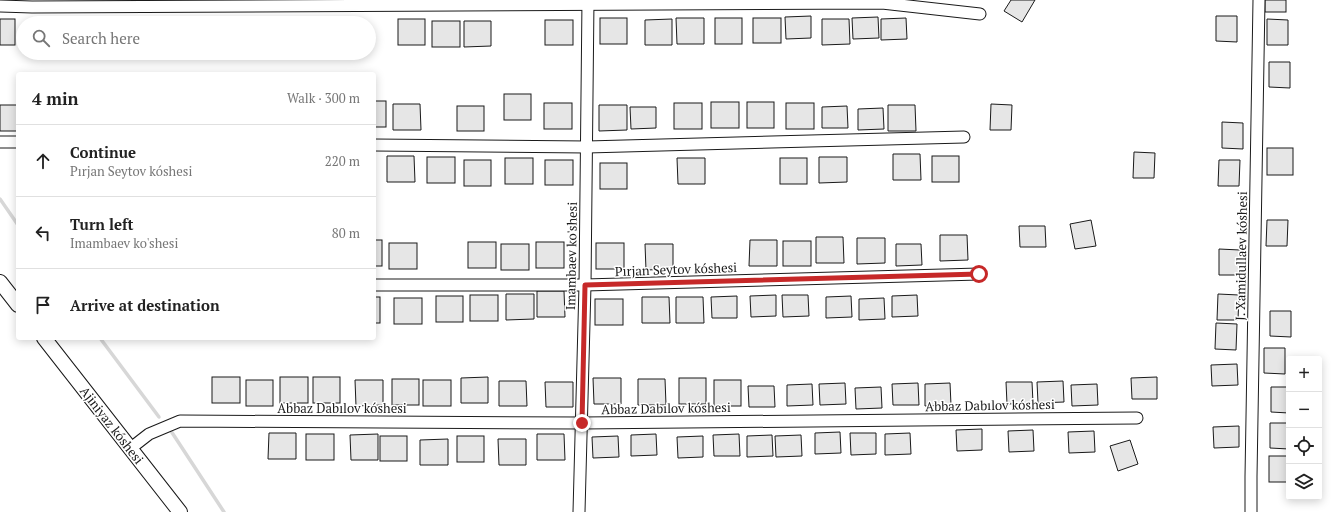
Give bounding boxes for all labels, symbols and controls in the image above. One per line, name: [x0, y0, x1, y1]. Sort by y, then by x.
search box: [16, 16, 376, 60]
icon: search: [30, 27, 52, 49]
text: Search here: [62, 28, 140, 48]
text: 4 min: [32, 87, 79, 110]
text: Walk · 300 m: [287, 89, 360, 107]
text: Continue: [70, 142, 136, 162]
icon: ahead: [32, 150, 54, 172]
text: 220 m: [325, 152, 360, 170]
text: Pırjan Seytov kóshesi: [70, 162, 192, 180]
street label: J. Xamidullaev kóshesi: [1231, 191, 1251, 321]
street label: Imambaev ko'shesi: [561, 202, 581, 310]
text: Turn left: [70, 214, 134, 234]
icon: left: [32, 222, 54, 244]
text: 80 m: [332, 224, 360, 242]
text: Imambaev ko'shesi: [70, 234, 178, 252]
street label: Pırjan Seytov kóshesi: [615, 258, 738, 280]
route start: [970, 265, 988, 283]
icon: arrive: [32, 294, 54, 316]
text: Arrive at destination: [70, 295, 220, 315]
map controls: [1286, 356, 1322, 500]
button: +: [1286, 356, 1322, 392]
street label: Ajiniyaz kóshesi: [76, 382, 148, 468]
button: −: [1286, 392, 1322, 428]
street label: Abbaz Dabılov kóshesi: [925, 395, 1055, 415]
street label: Abbaz Dabılov kóshesi: [601, 398, 731, 418]
street label: Abbaz Dabılov kóshesi: [277, 399, 407, 417]
route end: [573, 414, 591, 432]
button: locate: [1286, 428, 1322, 464]
button: layers: [1286, 464, 1322, 500]

